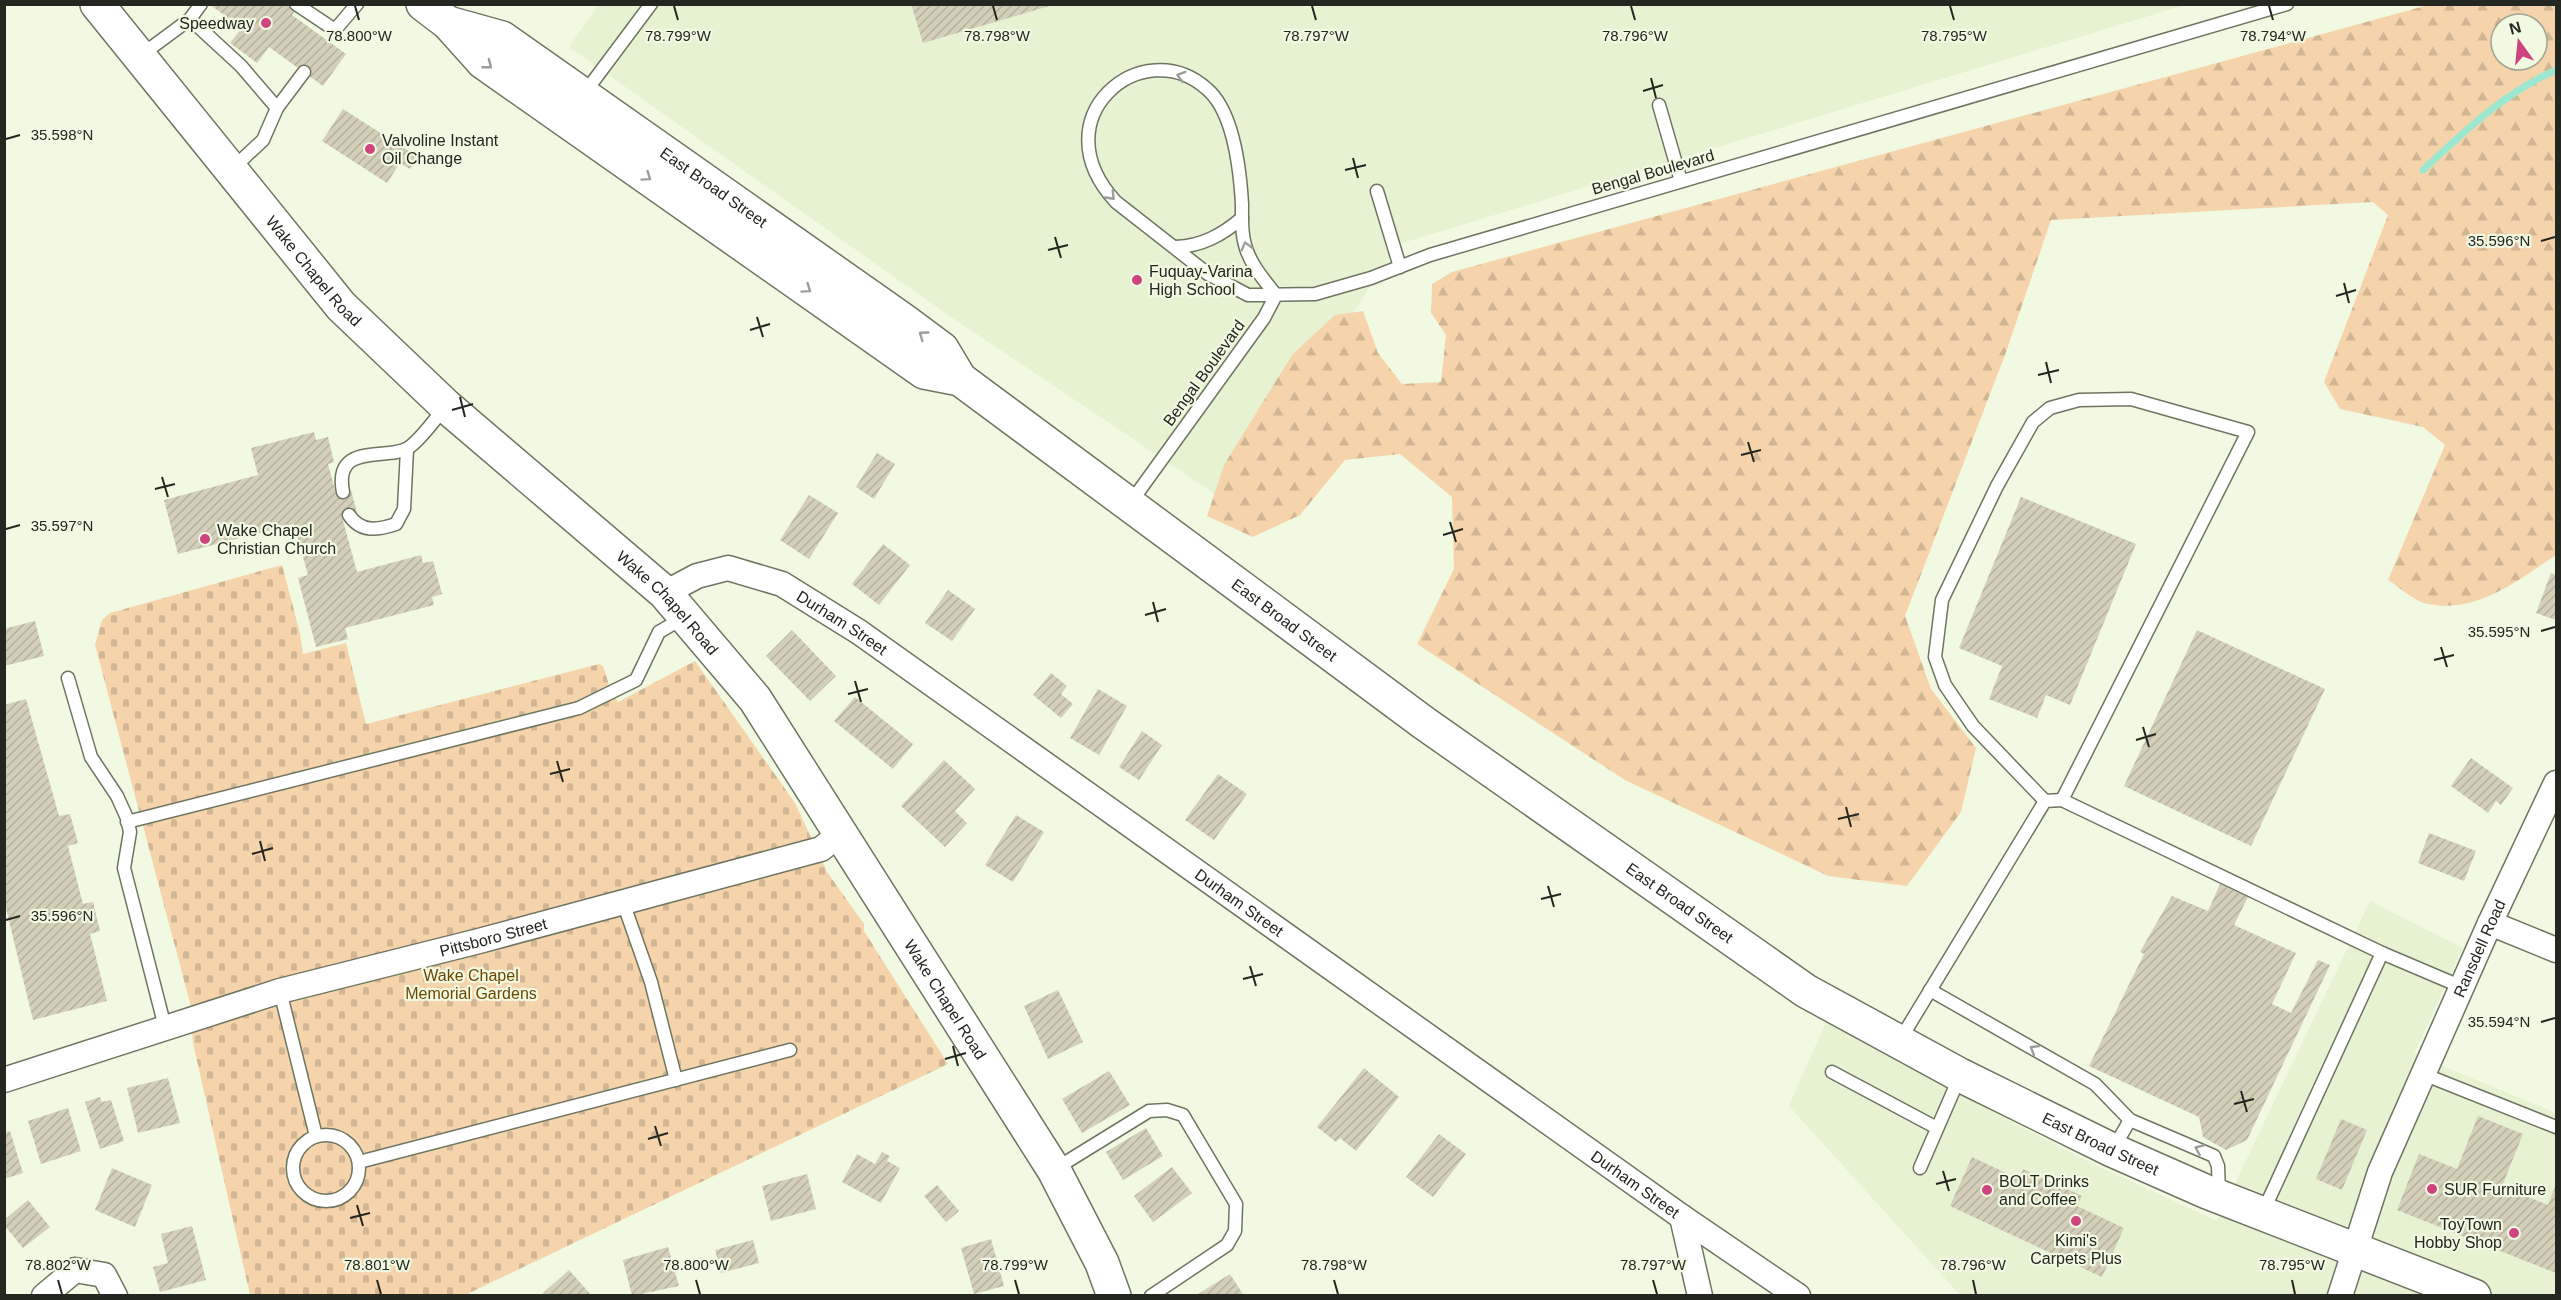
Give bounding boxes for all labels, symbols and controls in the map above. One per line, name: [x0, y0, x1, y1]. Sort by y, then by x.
north arrow: [2489, 12, 2549, 72]
place label: Speedway: [179, 15, 254, 32]
marker: Speedway: [259, 16, 273, 30]
text: N: [2507, 18, 2523, 38]
text: 78.800°W: [326, 27, 393, 44]
text: 78.799°W: [645, 27, 712, 44]
text: 78.798°W: [964, 27, 1031, 44]
text: 78.797°W: [1283, 27, 1350, 44]
text: 78.796°W: [1602, 27, 1669, 44]
text: 78.795°W: [1921, 27, 1988, 44]
text: 78.794°W: [2240, 27, 2307, 44]
one-way arrow: [481, 57, 492, 68]
one-way arrow: [1176, 71, 1187, 83]
text: 35.598°N: [31, 126, 93, 143]
place label: Valvoline Instant Oil Change: [382, 132, 499, 167]
marker: Valvoline Instant Oil Change: [363, 142, 377, 156]
street label: East Broad Street: [657, 144, 771, 231]
street label: Bengal Boulevard: [1590, 146, 1716, 198]
one-way arrow: [641, 170, 652, 181]
one-way arrow: [1104, 189, 1115, 199]
street label: Wake Chapel Road: [263, 212, 365, 329]
text: 35.596°N: [2468, 232, 2530, 249]
one-way arrow: [1240, 241, 1253, 251]
place label: Fuquay-Varina High School: [1149, 263, 1253, 298]
marker: Fuquay-Varina High School: [1130, 273, 1144, 287]
one-way arrow: [801, 282, 812, 293]
street label: Bengal Boulevard: [1160, 317, 1248, 429]
one-way arrow: [919, 331, 930, 342]
text: 35.597°N: [31, 517, 93, 534]
place label: Wake Chapel Christian Church: [217, 522, 336, 557]
marker: Wake Chapel Christian Church: [198, 532, 212, 546]
street label: Wake Chapel Road: [614, 547, 722, 658]
street label: East Broad Street: [1229, 575, 1341, 664]
street label: Durham Street: [794, 587, 891, 658]
text: 35.595°N: [2468, 623, 2530, 640]
street label: East Broad Street: [1623, 859, 1737, 946]
street label: Durham Street: [1192, 865, 1287, 940]
street label: Ransdell Road: [2450, 897, 2508, 1000]
text: 35.596°N: [31, 907, 93, 924]
street label: Pittsboro Street: [438, 914, 549, 959]
street label: Wake Chapel Road: [901, 936, 990, 1062]
park label: Wake Chapel Memorial Gardens: [405, 967, 537, 1002]
text: 35.594°N: [2468, 1013, 2530, 1030]
one-way arrow: [2030, 1045, 2040, 1057]
street label: East Broad Street: [2040, 1109, 2162, 1178]
one-way arrow: [2194, 1144, 2205, 1156]
street label: Durham Street: [1588, 1147, 1683, 1221]
place label: BOLT Drinks and Coffee: [1999, 1173, 2089, 1208]
place label: SUR Furniture: [2444, 1181, 2546, 1198]
marker: SUR Furniture: [2425, 1182, 2439, 1196]
marker: BOLT Drinks and Coffee: [1980, 1183, 1994, 1197]
marker: Kimi's Carpets Plus: [2069, 1214, 2083, 1228]
place label: ToyTown Hobby Shop: [2414, 1216, 2502, 1251]
marker: ToyTown Hobby Shop: [2507, 1226, 2521, 1240]
place label: Kimi's Carpets Plus: [2030, 1232, 2122, 1267]
text: 78.802°W: [25, 1256, 92, 1273]
text: 78.801°W: [344, 1256, 411, 1273]
text: 78.800°W: [663, 1256, 730, 1273]
text: 78.799°W: [982, 1256, 1049, 1273]
text: 78.798°W: [1301, 1256, 1368, 1273]
text: 78.797°W: [1620, 1256, 1687, 1273]
text: 78.796°W: [1940, 1256, 2007, 1273]
text: 78.795°W: [2259, 1256, 2326, 1273]

